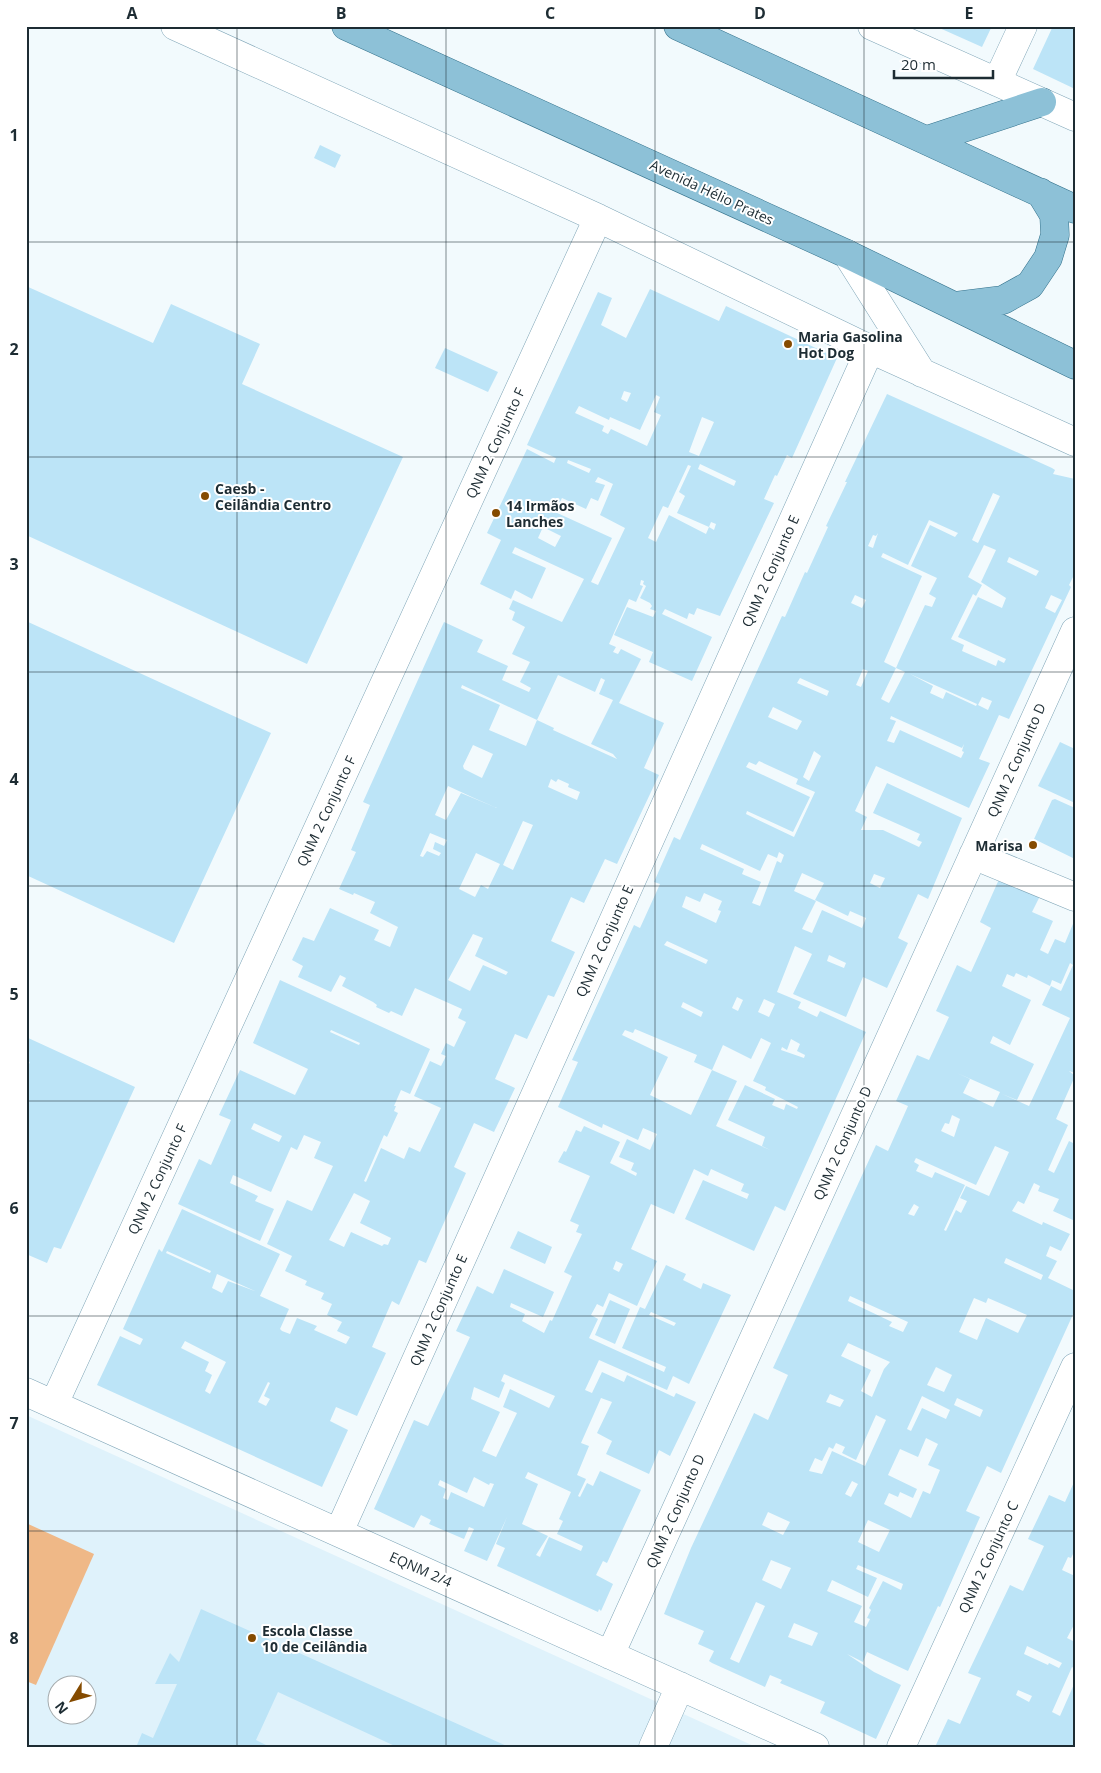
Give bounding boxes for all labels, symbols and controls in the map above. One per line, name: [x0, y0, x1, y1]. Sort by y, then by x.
text: A: [126, 2, 138, 24]
text: B: [336, 2, 346, 24]
text: C: [545, 2, 555, 24]
text: D: [754, 2, 766, 24]
text: E: [965, 2, 974, 24]
scale bar: [894, 48, 992, 80]
text: 20 m: [901, 54, 936, 74]
text: 1: [9, 124, 19, 146]
street label: Avenida Hélio Prates: [647, 155, 777, 229]
place label: Maria Gasolina Hot Dog: [798, 327, 903, 362]
text: 2: [9, 338, 19, 360]
marker: Maria Gasolina Hot Dog: [782, 338, 794, 350]
street label: QNM 2 Conjunto F: [461, 385, 529, 501]
place label: Caesb - Ceilândia Centro: [215, 479, 331, 514]
marker: Caesb - Ceilândia Centro: [199, 490, 211, 502]
place label: 14 Irmãos Lanches: [506, 496, 575, 531]
marker: 14 Irmãos Lanches: [490, 507, 502, 519]
street label: QNM 2 Conjunto E: [737, 512, 803, 630]
text: 3: [9, 553, 19, 575]
street label: QNM 2 Conjunto D: [982, 700, 1050, 820]
street label: QNM 2 Conjunto F: [292, 753, 360, 869]
text: 4: [9, 768, 19, 790]
place label: Marisa: [975, 836, 1023, 855]
marker: Marisa: [1027, 839, 1039, 851]
street label: QNM 2 Conjunto E: [571, 882, 637, 1000]
text: 5: [9, 983, 19, 1005]
street label: QNM 2 Conjunto D: [808, 1083, 876, 1203]
street label: QNM 2 Conjunto F: [123, 1121, 191, 1237]
text: 6: [9, 1197, 19, 1219]
street label: QNM 2 Conjunto E: [405, 1251, 471, 1369]
text: 7: [9, 1412, 19, 1434]
street label: QNM 2 Conjunto D: [641, 1451, 709, 1571]
street label: QNM 2 Conjunto C: [954, 1498, 1022, 1616]
street label: EQNM 2/4: [387, 1547, 455, 1591]
place label: Escola Classe 10 de Ceilândia: [262, 1621, 367, 1656]
text: 8: [9, 1627, 19, 1649]
marker: Escola Classe 10 de Ceilândia: [246, 1632, 258, 1644]
north arrow: [48, 1676, 98, 1726]
text: N: [50, 1698, 72, 1718]

